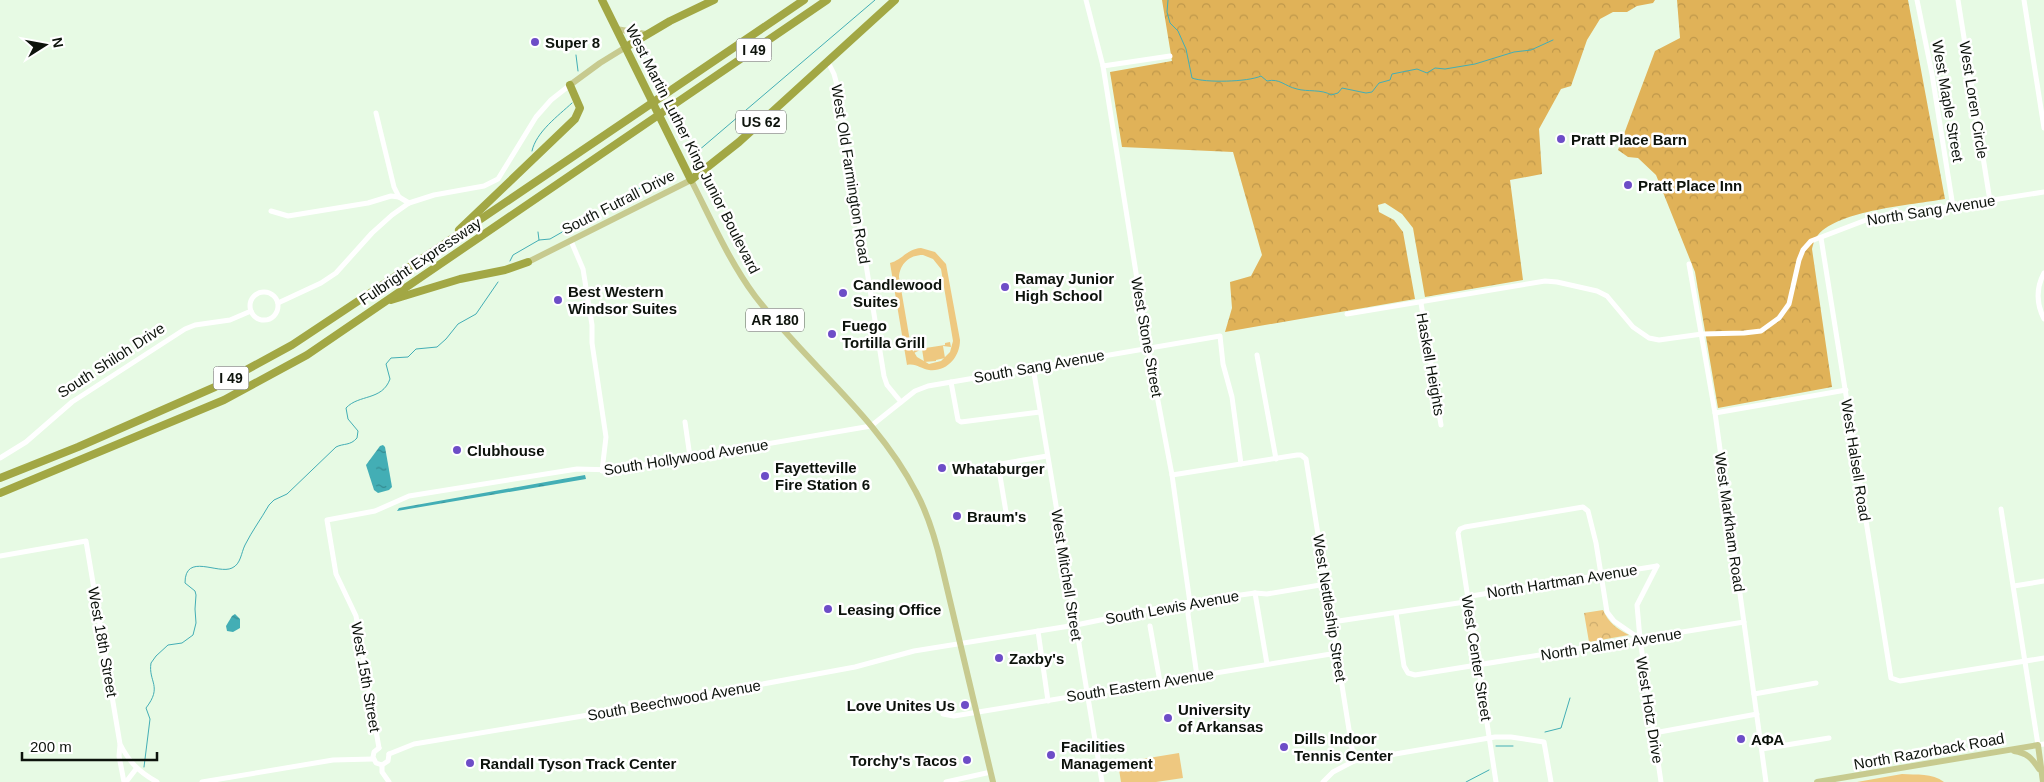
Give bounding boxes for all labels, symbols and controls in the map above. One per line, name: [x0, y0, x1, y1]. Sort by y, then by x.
north arrow: [20, 20, 70, 70]
street label: West Martin Luther King Junior Boulevard: [622, 22, 764, 276]
place label: Super 8: [545, 34, 600, 51]
text: N: [49, 36, 67, 49]
marker: Super 8: [529, 36, 541, 48]
road number: I 49: [736, 38, 772, 62]
street label: West Maple Street: [1929, 39, 1967, 164]
street label: West Loren Circle: [1956, 40, 1992, 160]
street label: West Old Farmington Road: [828, 83, 874, 265]
road number: US 62: [736, 110, 786, 134]
place label: Pratt Place Barn: [1571, 131, 1687, 148]
marker: Pratt Place Barn: [1555, 133, 1567, 145]
street label: South Futrall Drive: [559, 166, 677, 238]
place label: Pratt Place Inn: [1638, 177, 1742, 194]
marker: Pratt Place Inn: [1622, 179, 1634, 191]
street label: North Sang Avenue: [1866, 191, 1996, 229]
street label: Fulbright Expressway: [356, 214, 485, 308]
place label: Ramay Junior High School: [1015, 270, 1114, 304]
place label: Candlewood Suites: [853, 276, 942, 310]
street label: West Stone Street: [1128, 276, 1166, 399]
marker: Ramay Junior High School: [999, 281, 1011, 293]
place label: Best Western Windsor Suites: [568, 283, 677, 317]
marker: Candlewood Suites: [837, 287, 849, 299]
marker: Best Western Windsor Suites: [552, 294, 564, 306]
road number: AR 180: [746, 308, 804, 332]
street label: Haskell Heights: [1414, 311, 1448, 417]
place label: Fuego Tortilla Grill: [842, 317, 925, 351]
street label: South Shiloh Drive: [54, 319, 168, 401]
marker: Fuego Tortilla Grill: [826, 328, 838, 340]
street label: South Sang Avenue: [972, 346, 1106, 386]
road number: I 49: [214, 366, 248, 389]
street label: West Halsell Road: [1838, 398, 1874, 522]
street label: South Hollywood Avenue: [602, 436, 770, 478]
place label: Clubhouse: [467, 442, 545, 459]
marker: Clubhouse: [451, 444, 463, 456]
street label: West Markham Road: [1712, 451, 1748, 593]
place label: Fayetteville Fire Station 6: [775, 459, 870, 493]
place label: Whataburger: [952, 460, 1045, 477]
marker: Whataburger: [936, 462, 948, 474]
marker: Fayetteville Fire Station 6: [759, 470, 771, 482]
place label: Braum's: [967, 508, 1026, 525]
street label: West Mitchell Street: [1048, 508, 1086, 643]
marker: Braum's: [951, 510, 963, 522]
street label: West Nettleship Street: [1310, 533, 1350, 684]
street label: North Hartman Avenue: [1485, 561, 1639, 601]
street label: West 18th Street: [85, 586, 121, 699]
street label: South Lewis Avenue: [1104, 587, 1240, 627]
street label: West Center Street: [1459, 594, 1495, 723]
place label: Leasing Office: [838, 601, 941, 618]
marker: Leasing Office: [822, 603, 834, 615]
street label: West 15th Street: [348, 621, 384, 734]
street label: North Palmer Avenue: [1539, 624, 1683, 664]
place label: Zaxby's: [1009, 650, 1064, 667]
marker: Zaxby's: [993, 652, 1005, 664]
street label: West Hotz Drive: [1633, 655, 1667, 765]
street label: South Eastern Avenue: [1065, 665, 1215, 705]
street label: South Beechwood Avenue: [586, 676, 762, 724]
place label: Love Unites Us: [847, 697, 955, 714]
marker: Love Unites Us: [959, 699, 971, 711]
place label: University of Arkansas: [1178, 701, 1263, 735]
marker: University of Arkansas: [1162, 712, 1174, 724]
street label: North Razorback Road: [1852, 729, 2006, 773]
scale bar: [22, 730, 158, 762]
place label: Dills Indoor Tennis Center: [1294, 730, 1393, 764]
place label: ΑΦΑ: [1751, 731, 1784, 748]
marker: ΑΦΑ: [1735, 733, 1747, 745]
text: 200 m: [30, 738, 72, 755]
place label: Facilities Management: [1061, 738, 1153, 772]
marker: Dills Indoor Tennis Center: [1278, 741, 1290, 753]
marker: Facilities Management: [1045, 749, 1057, 761]
place label: Torchy's Tacos: [850, 752, 957, 769]
marker: Torchy's Tacos: [961, 754, 973, 766]
place label: Randall Tyson Track Center: [480, 755, 677, 772]
marker: Randall Tyson Track Center: [464, 757, 476, 769]

